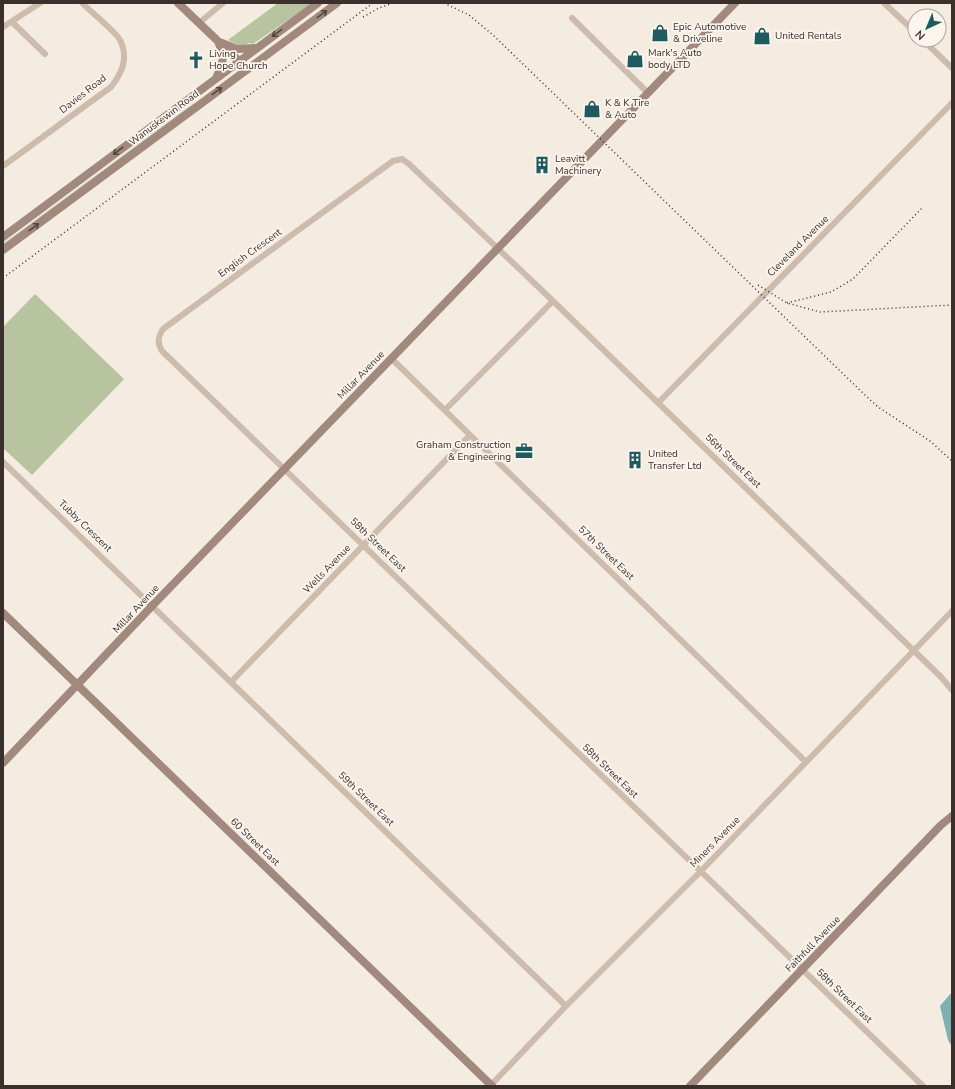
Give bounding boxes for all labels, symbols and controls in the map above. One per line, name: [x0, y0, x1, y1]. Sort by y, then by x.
north arrow: [907, 8, 947, 48]
one-way arrow: [317, 10, 328, 18]
place label: Epic Automotive & Driveline: [673, 20, 746, 46]
shop icon: Epic Automotive & Driveline: [650, 23, 670, 43]
shop icon: United Rentals: [752, 26, 772, 46]
text: N: [912, 27, 929, 43]
one-way arrow: [271, 29, 282, 37]
place label: United Rentals: [775, 29, 842, 43]
place label: Mark's Auto body LTD: [648, 46, 702, 72]
place label: Living Hope Church: [209, 47, 268, 73]
shop icon: Mark's Auto body LTD: [625, 49, 645, 69]
church icon: Living Hope Church: [186, 50, 206, 70]
street label: Davies Road: [57, 71, 110, 117]
street label: Wanuskewin Road: [126, 87, 202, 149]
one-way arrow: [212, 87, 223, 95]
place label: K & K Tire & Auto: [605, 96, 649, 122]
shop icon: K & K Tire & Auto: [582, 99, 602, 119]
one-way arrow: [113, 147, 124, 155]
place label: Leavitt Machinery: [555, 152, 602, 178]
building icon: Leavitt Machinery: [532, 155, 552, 175]
street label: Cleveland Avenue: [764, 212, 832, 280]
one-way arrow: [29, 223, 40, 231]
street label: English Crescent: [215, 225, 285, 281]
street label: Millar Avenue: [334, 348, 388, 402]
street label: 56th Street East: [702, 431, 764, 492]
place label: Graham Construction & Engineering: [416, 438, 511, 464]
office icon: Graham Construction & Engineering: [514, 441, 534, 461]
place label: United Transfer Ltd: [648, 447, 702, 473]
building icon: United Transfer Ltd: [625, 450, 645, 470]
street label: Tubby Crescent: [55, 497, 115, 556]
street label: 58th Street East: [347, 515, 409, 576]
street label: 57th Street East: [575, 523, 637, 584]
street label: Wells Avenue: [300, 541, 354, 597]
street label: Millar Avenue: [110, 581, 162, 637]
street label: 58th Street East: [579, 741, 641, 802]
street label: 59th Street East: [335, 769, 397, 830]
street label: Miners Avenue: [687, 813, 743, 871]
street label: 60 Street East: [227, 815, 283, 870]
street label: Faithfull Avenue: [782, 913, 844, 975]
street label: 58th Street East: [813, 966, 875, 1027]

